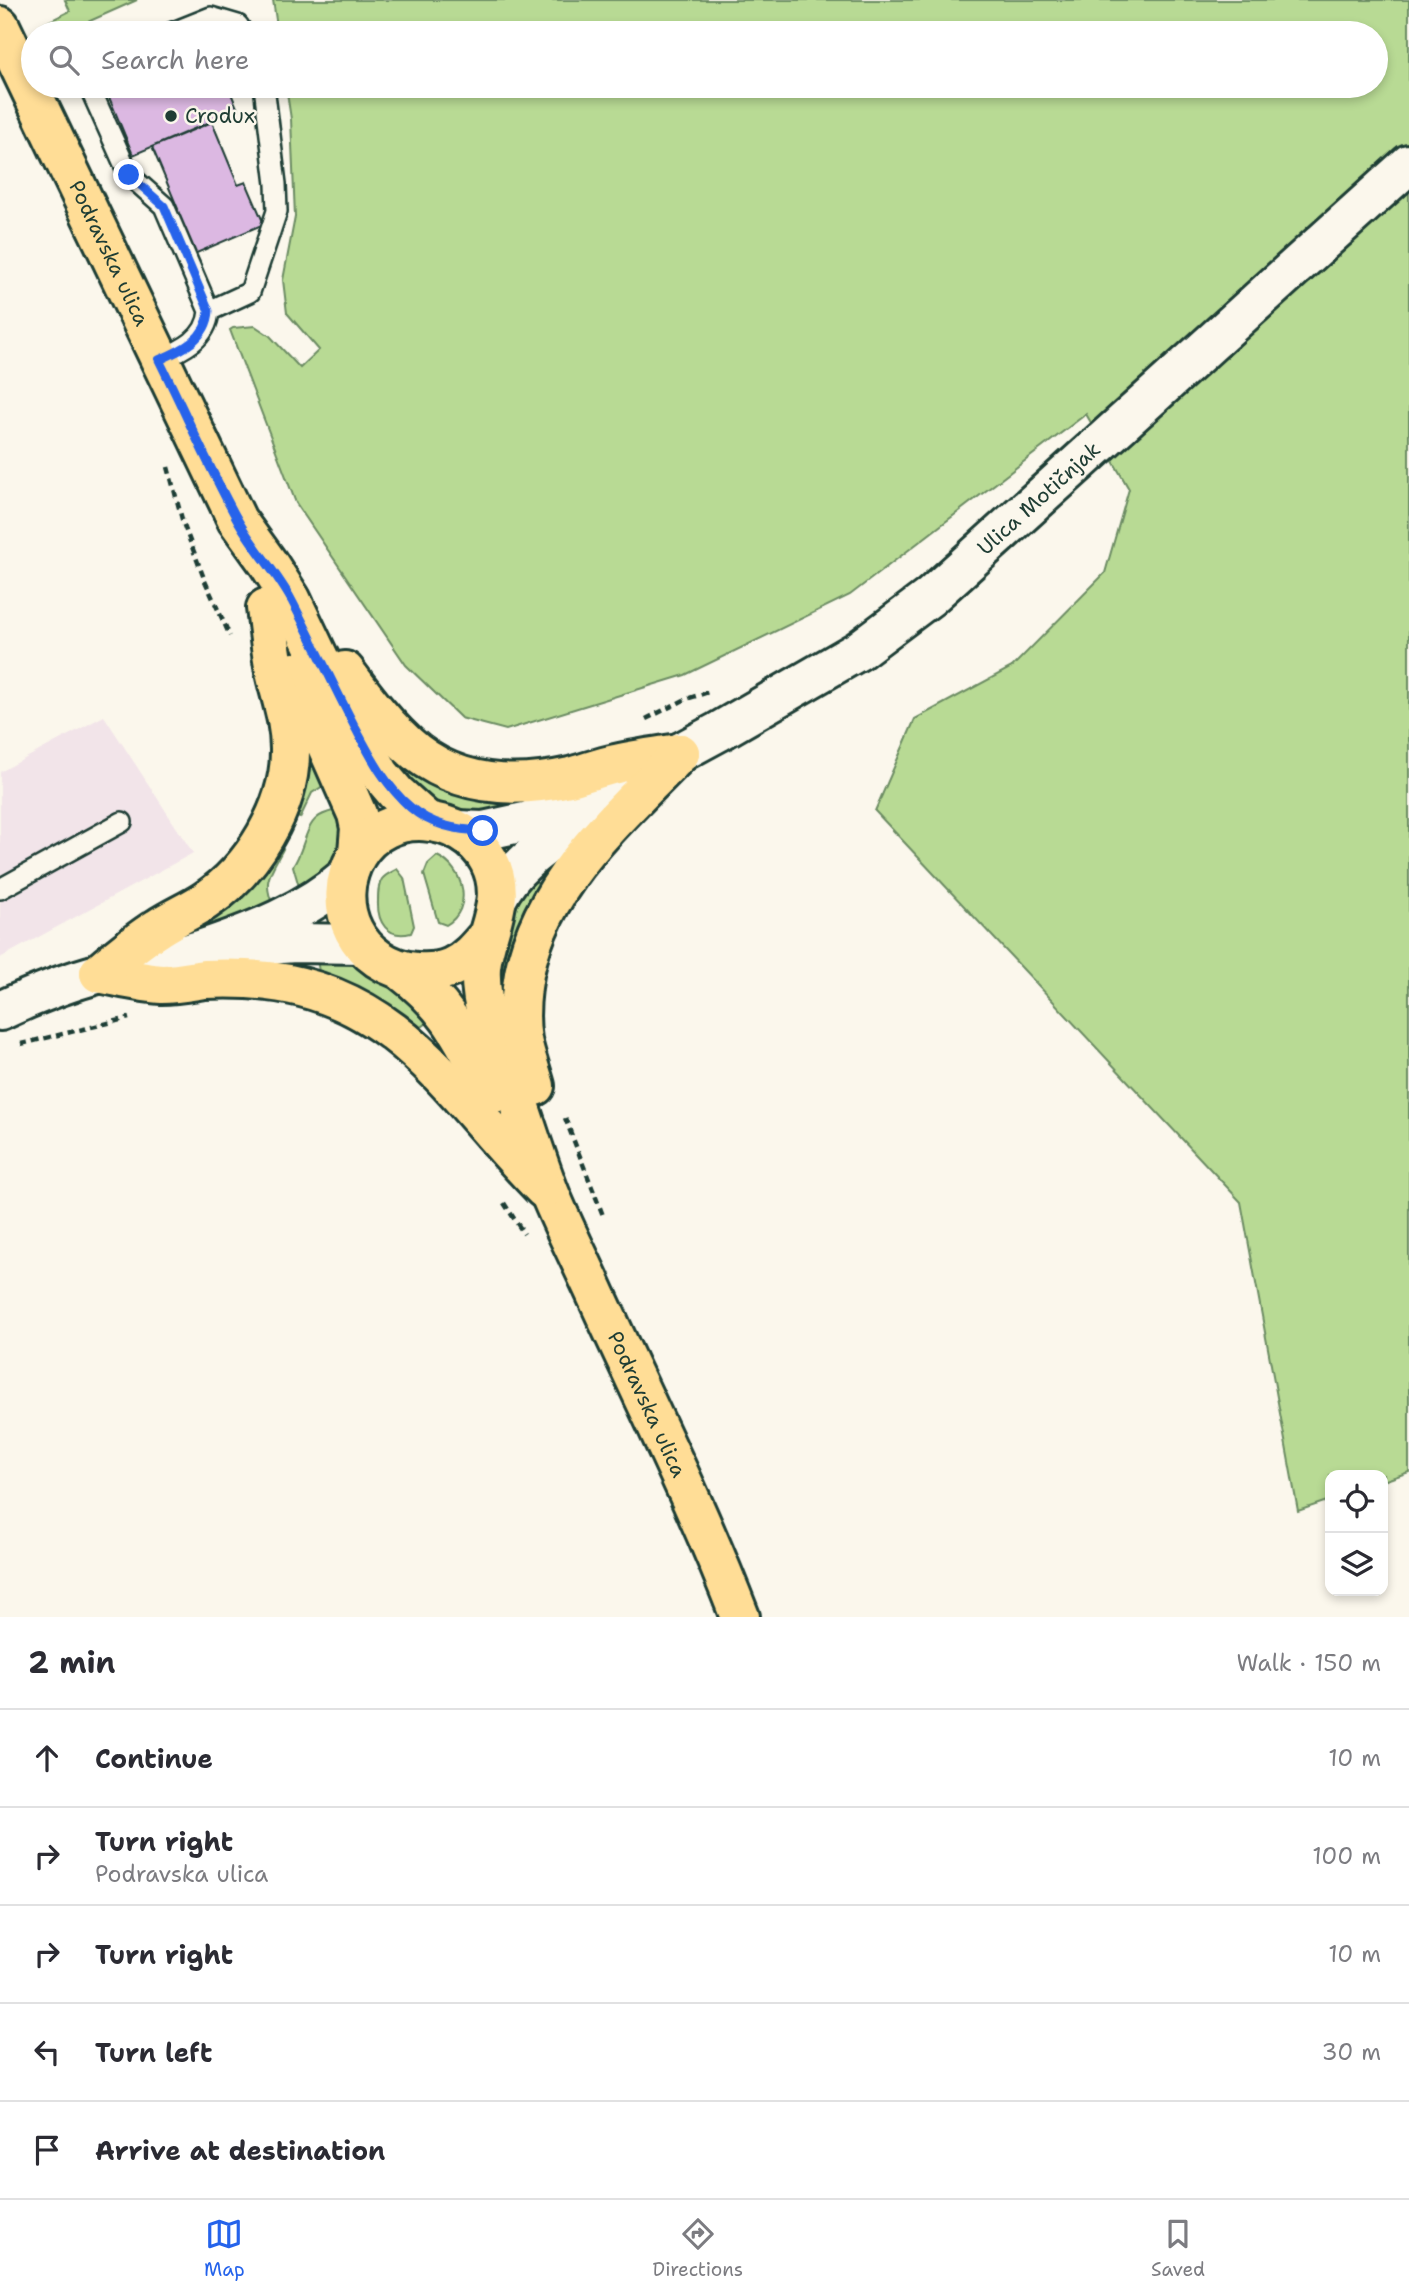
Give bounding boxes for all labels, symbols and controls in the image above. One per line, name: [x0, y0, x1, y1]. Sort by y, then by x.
search box: [21, 21, 1388, 98]
icon: search: [45, 41, 83, 79]
text: Search here: [101, 42, 250, 77]
place label: Crodux: [185, 102, 255, 130]
marker: Crodux: [163, 108, 179, 124]
route end: [113, 159, 144, 190]
street label: Podravska ulica: [62, 176, 156, 331]
street label: Ulica Motičnjak: [971, 436, 1107, 562]
route start: [467, 815, 498, 846]
street label: Podravska ulica: [601, 1327, 693, 1482]
map controls: [1325, 1470, 1388, 1596]
button: locate: [1325, 1470, 1388, 1533]
button: layers: [1325, 1533, 1388, 1596]
text: 2 min: [28, 1642, 115, 1683]
text: Walk · 150 m: [1236, 1648, 1381, 1678]
icon: ahead: [28, 1739, 66, 1777]
text: Continue: [95, 1741, 213, 1776]
text: 10 m: [1328, 1743, 1381, 1773]
text: Turn right: [95, 1824, 233, 1859]
icon: right: [28, 1837, 66, 1875]
text: 100 m: [1312, 1841, 1381, 1871]
text: Podravska ulica: [95, 1859, 268, 1889]
icon: right: [28, 1935, 66, 1973]
text: Turn right: [95, 1937, 233, 1972]
text: 10 m: [1328, 1939, 1381, 1969]
icon: left: [28, 2033, 66, 2071]
text: Turn left: [95, 2035, 212, 2070]
text: 30 m: [1322, 2037, 1381, 2067]
icon: arrive: [28, 2131, 66, 2169]
text: Arrive at destination: [95, 2133, 385, 2168]
tab: Map: [204, 2215, 245, 2282]
tab: Directions: [653, 2215, 743, 2282]
tab: Saved: [1151, 2215, 1205, 2282]

